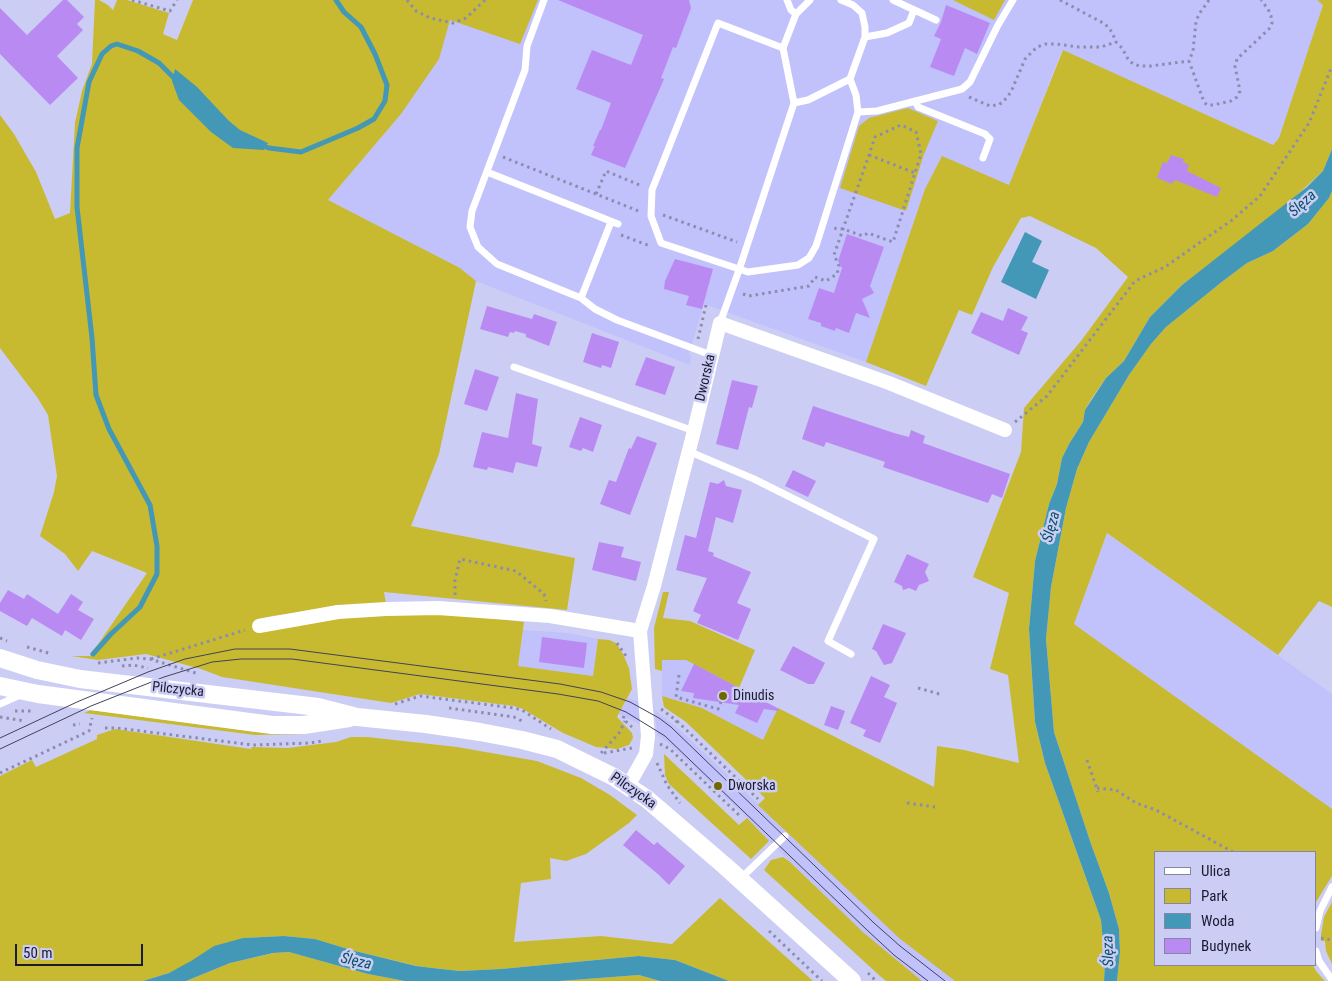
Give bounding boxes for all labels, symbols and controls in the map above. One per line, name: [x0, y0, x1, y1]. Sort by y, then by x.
water label: Ślęza: [1285, 187, 1321, 221]
street label: Dworska: [692, 353, 720, 403]
water label: Ślęza: [1039, 510, 1065, 544]
street label: Pilczycka: [151, 679, 205, 701]
place label: Dinudis: [733, 688, 774, 704]
marker: Dinudis: [717, 690, 729, 702]
street label: Pilczycka: [607, 769, 659, 813]
place label: Dworska: [728, 778, 776, 794]
marker: Dworska: [712, 780, 724, 792]
legend: [1154, 851, 1317, 966]
text: Ulica: [1201, 862, 1230, 880]
text: Park: [1201, 887, 1228, 905]
text: Woda: [1201, 912, 1234, 930]
scale bar: [18, 934, 145, 966]
water label: Ślęza: [1099, 935, 1119, 967]
text: Budynek: [1201, 937, 1251, 955]
text: 50 m: [23, 944, 53, 962]
water label: Ślęza: [339, 950, 373, 974]

